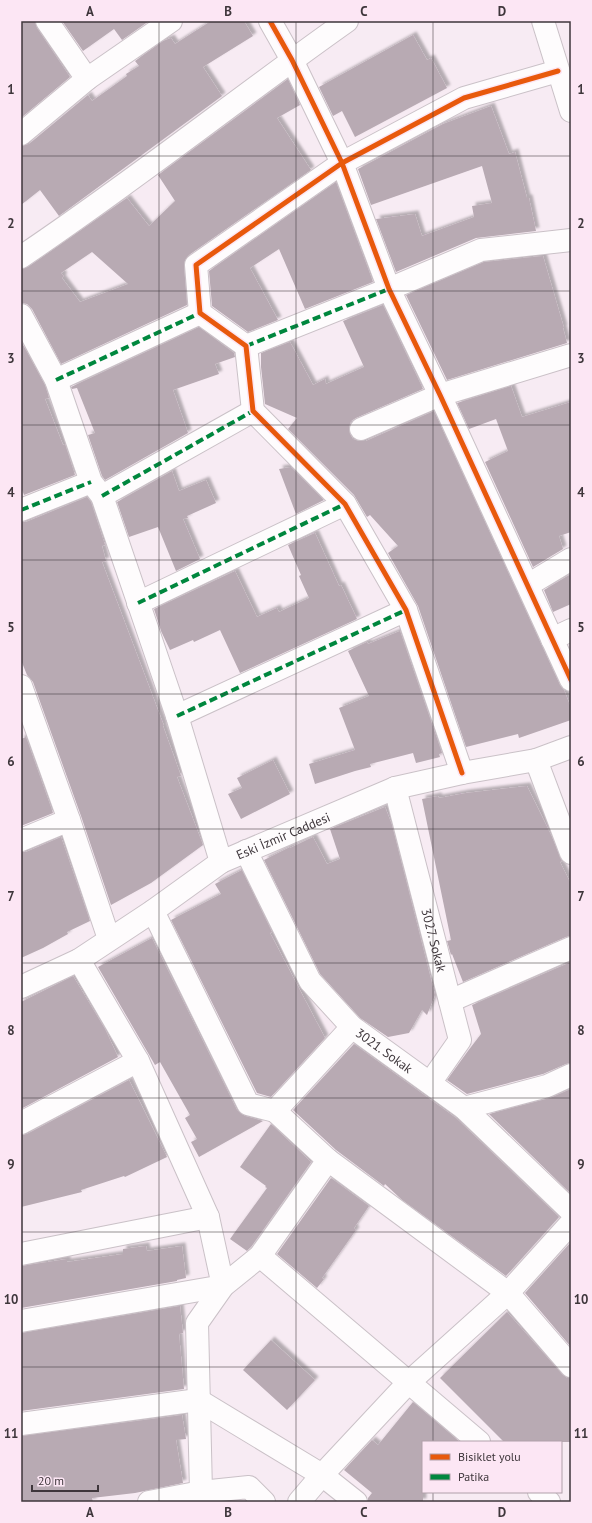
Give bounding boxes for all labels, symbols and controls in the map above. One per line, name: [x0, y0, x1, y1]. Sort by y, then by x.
text: A: [86, 3, 94, 20]
text: B: [224, 3, 232, 20]
text: C: [360, 3, 368, 20]
text: D: [498, 3, 506, 20]
text: 1: [7, 81, 15, 98]
text: 1: [577, 81, 585, 98]
text: 2: [7, 215, 15, 232]
text: 2: [577, 215, 585, 232]
text: 3: [7, 350, 15, 367]
text: 3: [577, 350, 585, 367]
text: 4: [7, 484, 15, 501]
text: 4: [577, 484, 585, 501]
text: 5: [7, 619, 15, 636]
text: 5: [577, 619, 585, 636]
text: 6: [7, 753, 15, 770]
text: 6: [577, 753, 585, 770]
street label: Eski İzmir Caddesi: [234, 809, 333, 864]
text: 7: [7, 888, 15, 905]
text: 7: [577, 888, 585, 905]
street label: 3027. Sokak: [417, 907, 450, 974]
text: 8: [7, 1022, 15, 1039]
text: 8: [577, 1022, 585, 1039]
street label: 3021. Sokak: [352, 1024, 416, 1078]
text: 9: [7, 1156, 15, 1173]
text: 9: [577, 1156, 585, 1173]
text: 10: [4, 1291, 18, 1308]
text: 10: [574, 1291, 588, 1308]
text: 11: [4, 1425, 18, 1442]
text: 11: [574, 1425, 588, 1442]
legend: [422, 1441, 562, 1493]
text: Bisiklet yolu: [458, 1449, 521, 1464]
scale bar: [32, 1467, 98, 1493]
text: Patika: [458, 1469, 489, 1484]
text: 20 m: [38, 1473, 64, 1488]
text: A: [86, 1504, 94, 1521]
text: B: [224, 1504, 232, 1521]
text: C: [360, 1504, 368, 1521]
text: D: [498, 1504, 506, 1521]

